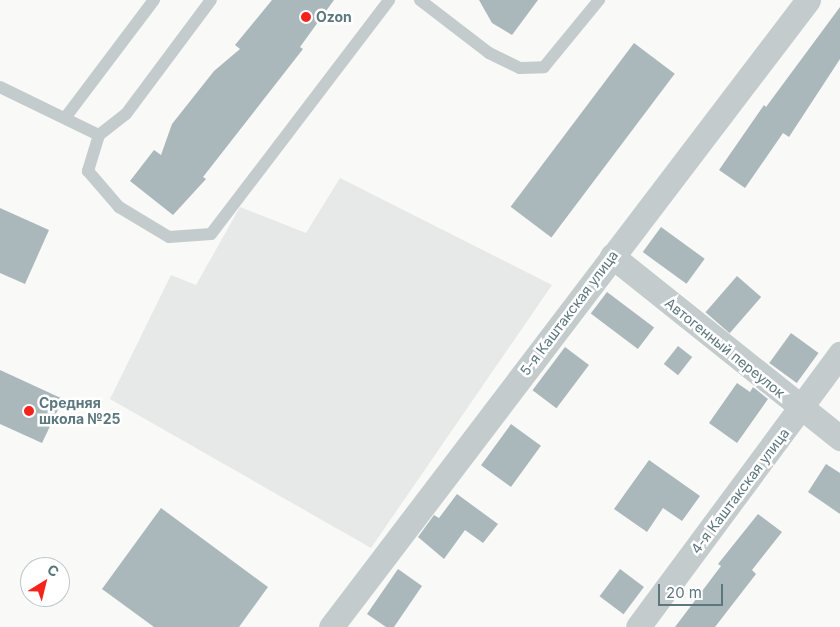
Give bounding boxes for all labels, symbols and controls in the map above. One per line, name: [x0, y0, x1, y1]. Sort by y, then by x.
place label: Ozon: [316, 9, 352, 25]
marker: Ozon: [300, 11, 312, 23]
street label: 5-я Каштакская улица: [517, 247, 621, 379]
street label: Автогенный переулок: [662, 294, 788, 402]
place label: Средняя школа №25: [39, 395, 121, 428]
marker: Средняя школа №25: [23, 405, 35, 417]
street label: 4-я Каштакская улица: [687, 425, 793, 557]
north arrow: [20, 557, 70, 607]
text: С: [44, 560, 63, 580]
scale bar: [660, 574, 725, 606]
text: 20 m: [666, 583, 702, 602]

